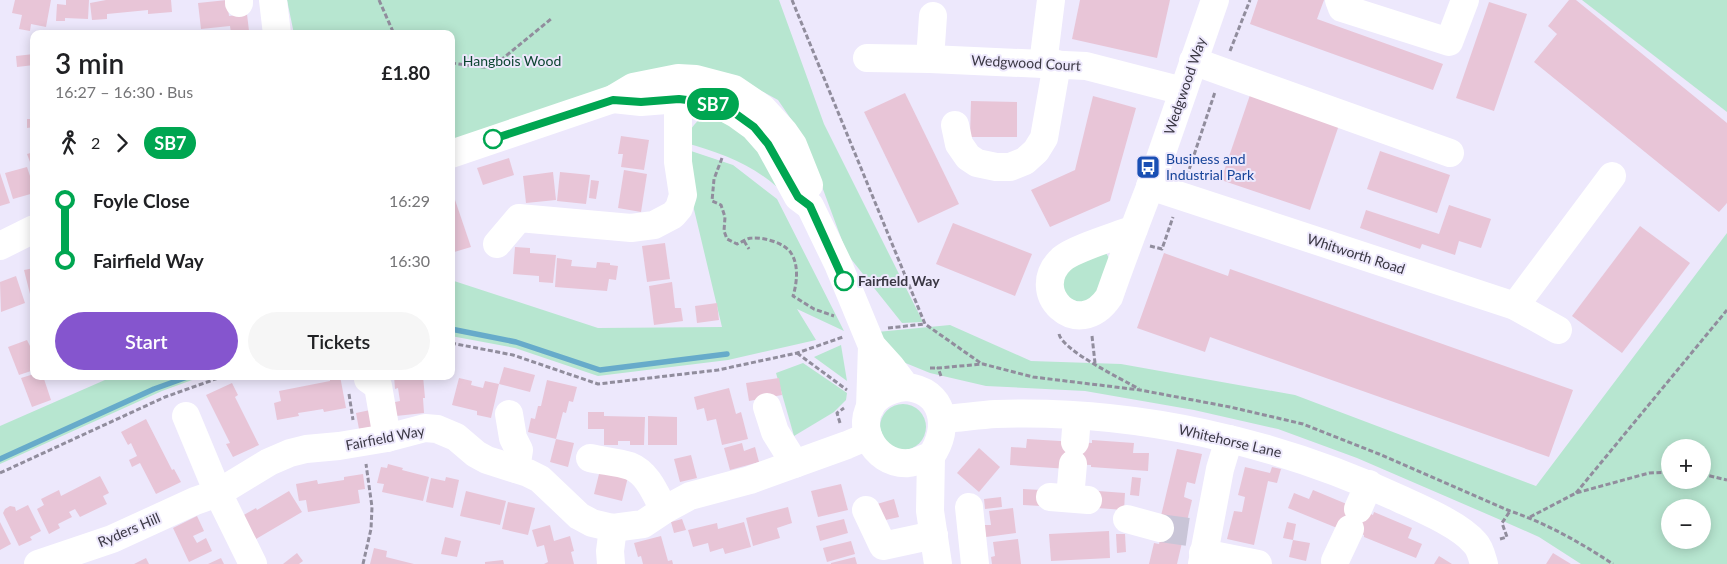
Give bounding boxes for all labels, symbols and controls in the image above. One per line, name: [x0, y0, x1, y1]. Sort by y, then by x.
street label: Wedgwood Way: [1160, 34, 1209, 137]
text: 3 min: [55, 46, 124, 80]
street label: Wedgwood Court: [971, 51, 1081, 74]
park label: Hangbois Wood: [463, 52, 561, 69]
text: £1.80: [381, 61, 430, 84]
text: 16:27 – 16:30 · Bus: [55, 82, 193, 101]
line badge: SB7: [684, 88, 742, 120]
text: SB7: [697, 93, 729, 115]
icon: walk: [55, 129, 83, 157]
icon: forward: [108, 129, 136, 157]
unlabelled marker: [483, 129, 503, 149]
text: SB7: [154, 132, 186, 154]
text: 2: [91, 133, 100, 152]
place label: Business and Industrial Park: [1166, 150, 1255, 183]
bus stop icon: Business and Industrial Park: [1135, 154, 1161, 180]
text: Foyle Close: [93, 189, 190, 212]
text: 16:29: [389, 191, 430, 210]
street label: Whitworth Road: [1305, 230, 1407, 277]
text: Fairfield Way: [93, 249, 204, 272]
text: 16:30: [389, 251, 430, 270]
marker: Fairfield Way: [834, 271, 854, 291]
place label: Fairfield Way: [858, 272, 940, 289]
button: Start: [55, 312, 238, 370]
button: Tickets: [248, 312, 430, 370]
street label: Whitehorse Lane: [1177, 420, 1283, 461]
street label: Fairfield Way: [344, 421, 427, 453]
map controls: [1661, 439, 1711, 549]
button: +: [1661, 439, 1711, 489]
button: −: [1661, 499, 1711, 549]
street label: Ryders Hill: [95, 509, 163, 550]

